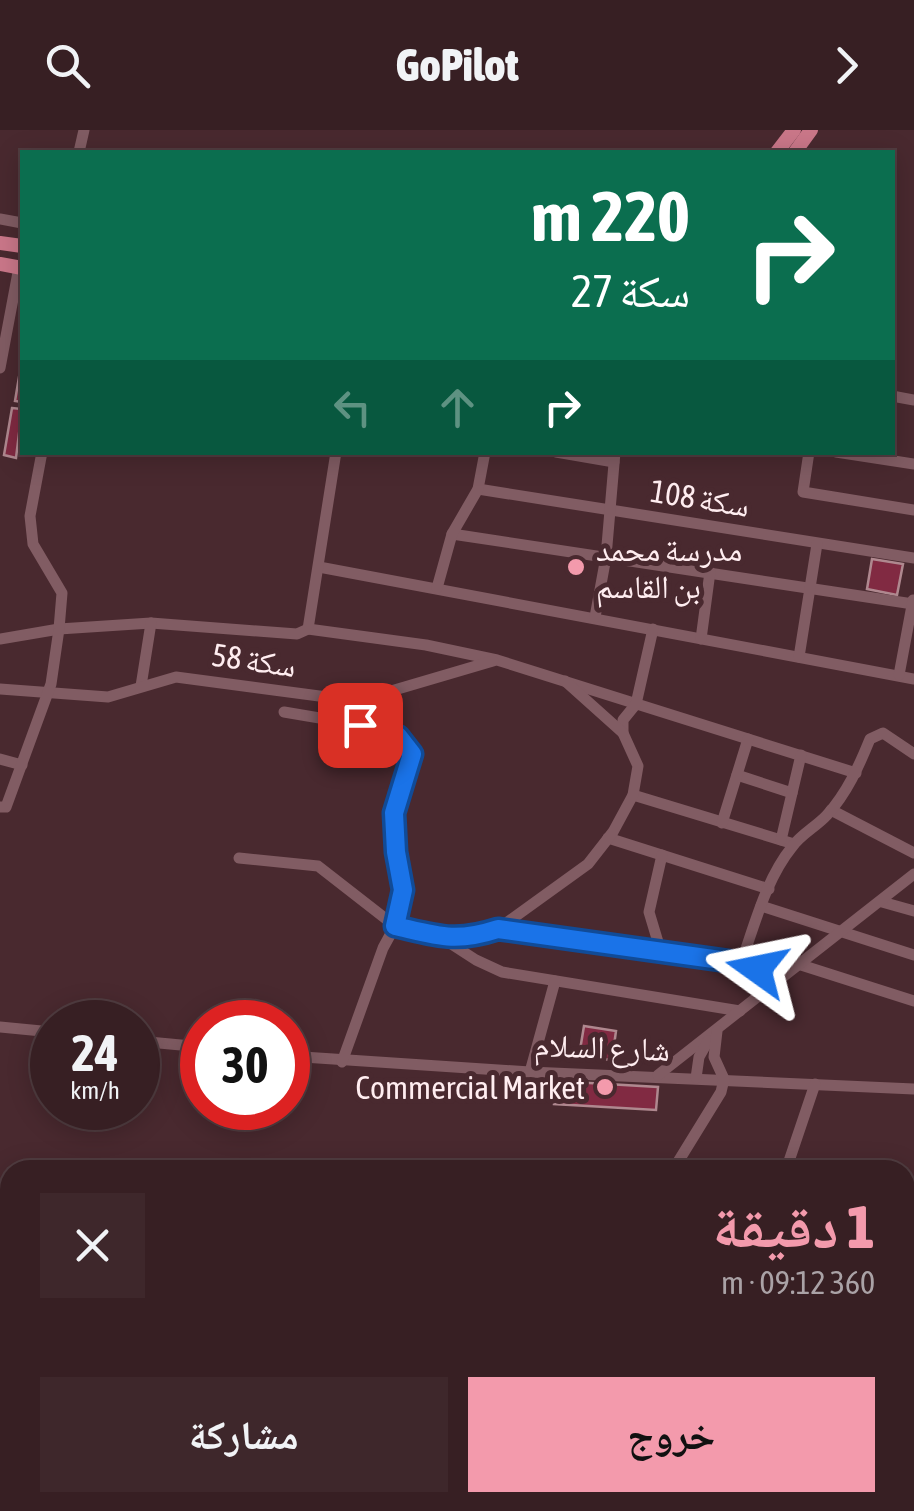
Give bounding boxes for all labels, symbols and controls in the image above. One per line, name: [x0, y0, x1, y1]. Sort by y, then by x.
icon: search: [40, 38, 95, 93]
icon: forward: [819, 38, 874, 93]
text: GoPilot: [396, 39, 518, 91]
text: 220 m: [531, 176, 690, 256]
icon: right: [725, 190, 855, 320]
text: سكة 27: [571, 265, 690, 317]
icon: left: [325, 380, 380, 435]
icon: ahead: [430, 380, 485, 435]
icon: right: [535, 380, 590, 435]
street label: سكة 108: [648, 472, 752, 524]
place label: مدرسة محمد بن القاسم: [596, 531, 742, 608]
marker: مدرسة محمد بن القاسم: [565, 556, 587, 578]
street label: سكة 58: [209, 636, 299, 684]
pin: [318, 683, 403, 768]
icon: arrive: [333, 698, 388, 753]
position arrow: [705, 917, 809, 1021]
speed limit sign: 30: [180, 1000, 310, 1130]
text: 24: [71, 1024, 118, 1082]
street label: شارع السلام: [533, 1026, 671, 1071]
place label: Commercial Market: [356, 1069, 585, 1106]
text: km/h: [70, 1076, 120, 1104]
marker: Commercial Market: [594, 1076, 616, 1098]
text: 1 دقيقة: [713, 1192, 875, 1261]
button: close: [40, 1193, 145, 1298]
text: 360 m · 09:12: [721, 1264, 875, 1301]
button: مشاركة: [40, 1377, 448, 1492]
button: خروج: [468, 1377, 875, 1492]

